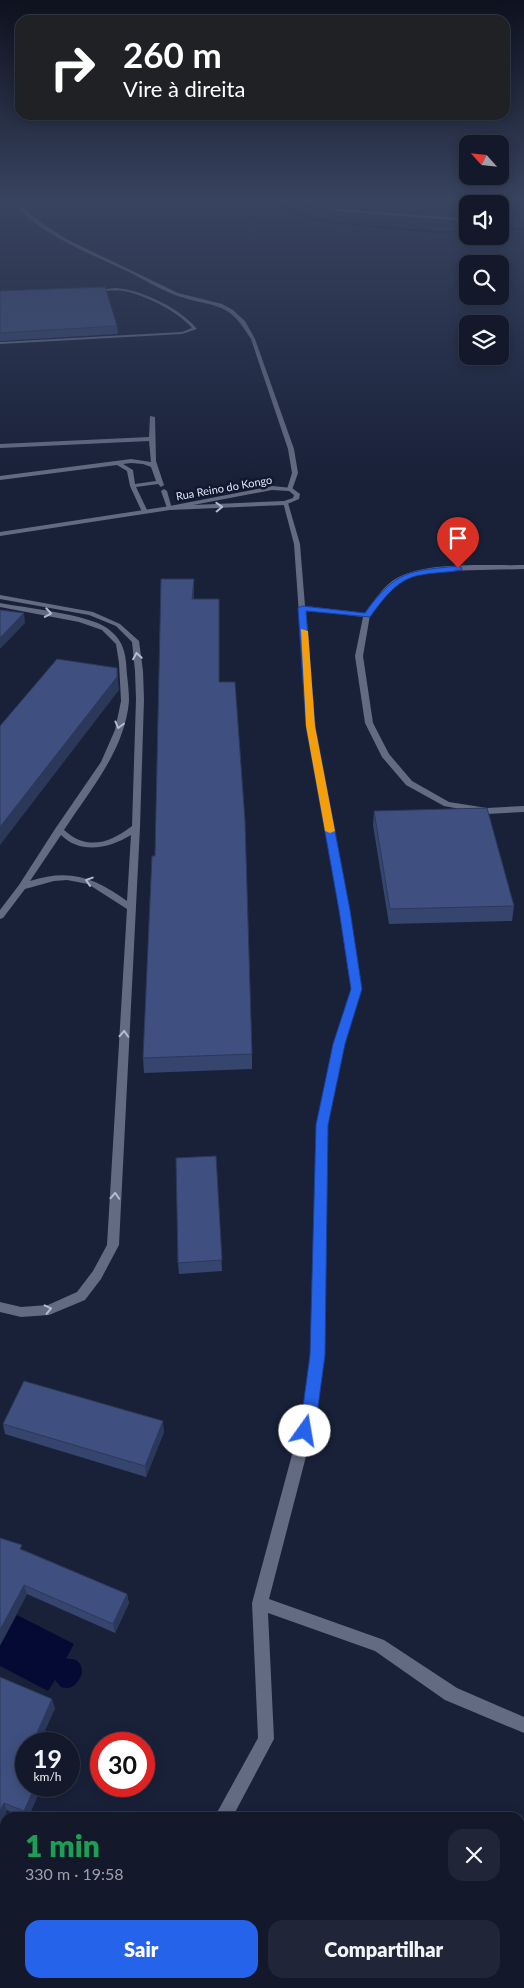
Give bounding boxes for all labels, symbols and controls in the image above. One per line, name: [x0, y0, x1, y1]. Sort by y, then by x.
text: 260 m: [123, 33, 222, 75]
icon: right: [40, 35, 105, 100]
text: Vire à direita: [123, 75, 245, 102]
north arrow: [459, 135, 509, 185]
map controls: [459, 135, 509, 365]
button: sound: [459, 195, 509, 245]
button: search: [459, 255, 509, 305]
button: layers: [459, 315, 509, 365]
street label: Rua Reino do Kongo: [175, 473, 273, 502]
one-way arrow: [215, 501, 223, 512]
pin: [437, 517, 479, 568]
icon: arrive: [444, 524, 472, 552]
one-way arrow: [44, 608, 52, 618]
one-way arrow: [132, 651, 143, 659]
one-way arrow: [114, 721, 125, 730]
one-way arrow: [86, 877, 94, 887]
one-way arrow: [118, 1030, 129, 1038]
one-way arrow: [110, 1192, 121, 1200]
one-way arrow: [43, 1304, 52, 1315]
position arrow: [278, 1404, 330, 1456]
speed limit sign: 30: [90, 1732, 155, 1797]
text: 19: [33, 1743, 62, 1773]
text: km/h: [33, 1769, 62, 1784]
text: 1 min: [25, 1827, 100, 1863]
button: close: [448, 1829, 500, 1881]
text: 330 m · 19:58: [25, 1864, 124, 1883]
button: Sair: [25, 1920, 258, 1978]
button: Compartilhar: [268, 1920, 500, 1978]

